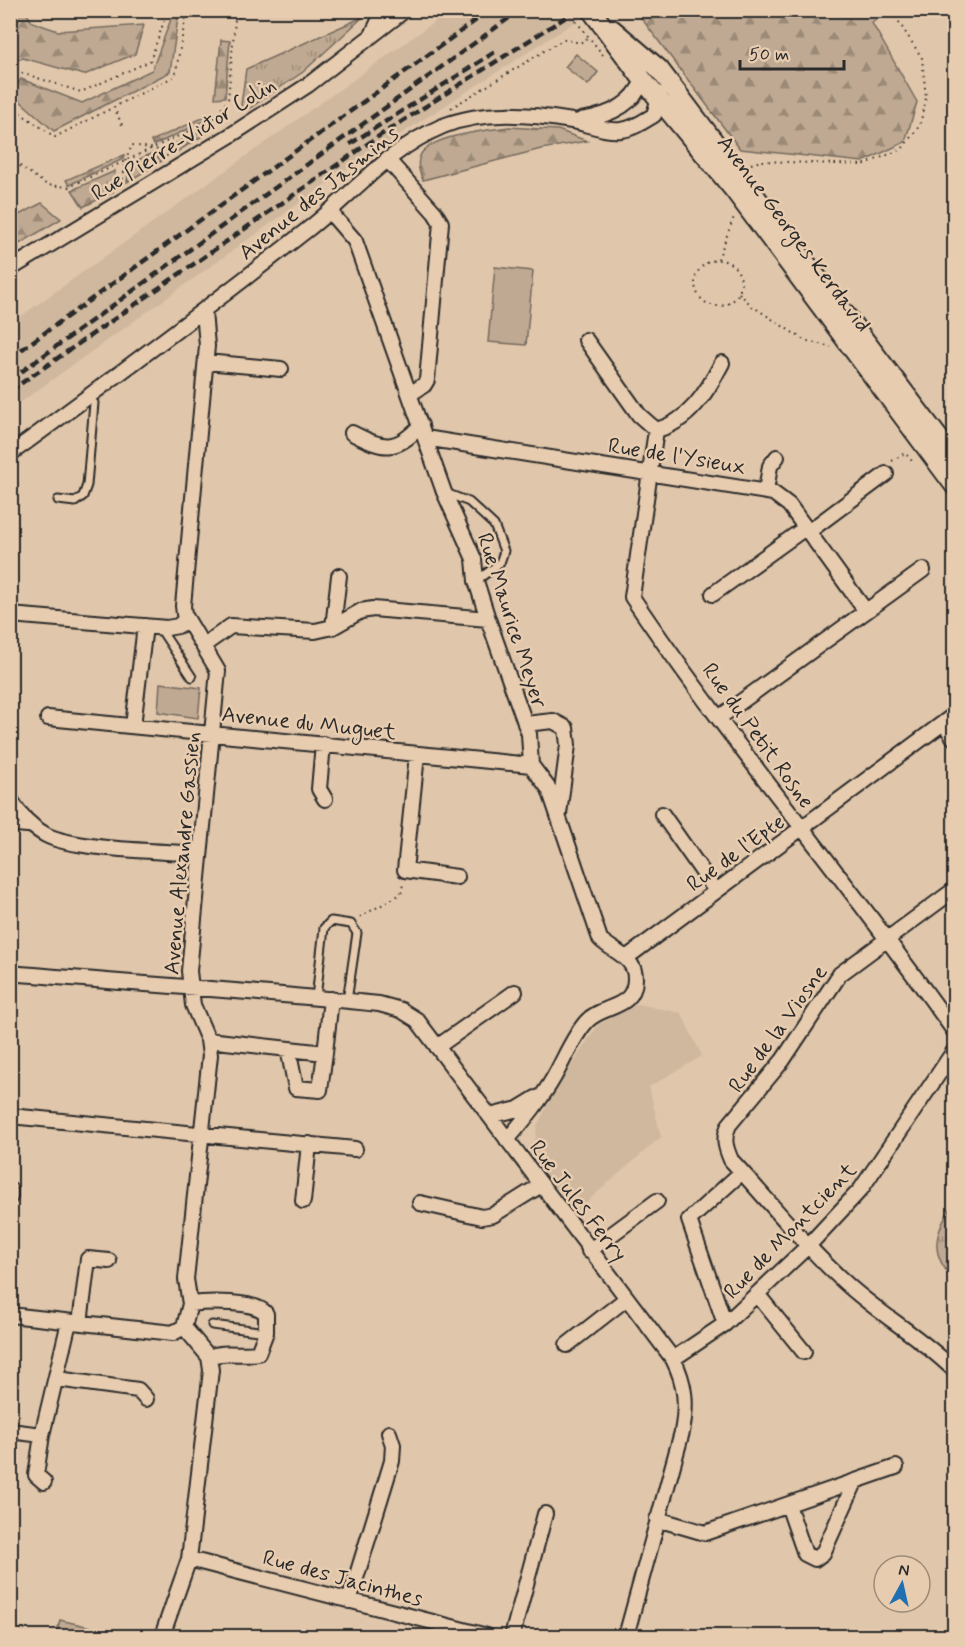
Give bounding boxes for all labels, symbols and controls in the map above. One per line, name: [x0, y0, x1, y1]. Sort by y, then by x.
scale bar: [740, 33, 844, 71]
text: 50 m: [749, 43, 789, 67]
street label: Rue Pierre-Victor Colin: [86, 71, 282, 208]
street label: Avenue des Jasmins: [233, 120, 405, 267]
street label: Avenue Georges Kerdavid: [708, 130, 877, 340]
street label: Rue de l'Ysieux: [606, 432, 748, 482]
street label: Rue Maurice Meyer: [470, 530, 553, 712]
street label: Rue du Petit Rosne: [695, 658, 820, 815]
street label: Avenue du Muguet: [220, 701, 397, 750]
street label: Avenue Alexandre Gassien: [158, 730, 208, 976]
street label: Rue de l'Epte: [681, 808, 791, 899]
street label: Rue de la Viosne: [723, 960, 834, 1099]
street label: Rue Jules Ferry: [522, 1135, 632, 1268]
street label: Rue de Montcient: [718, 1157, 863, 1306]
street label: Rue des Jacinthes: [259, 1544, 426, 1614]
north arrow: [872, 1554, 932, 1614]
text: N: [897, 1559, 911, 1582]

